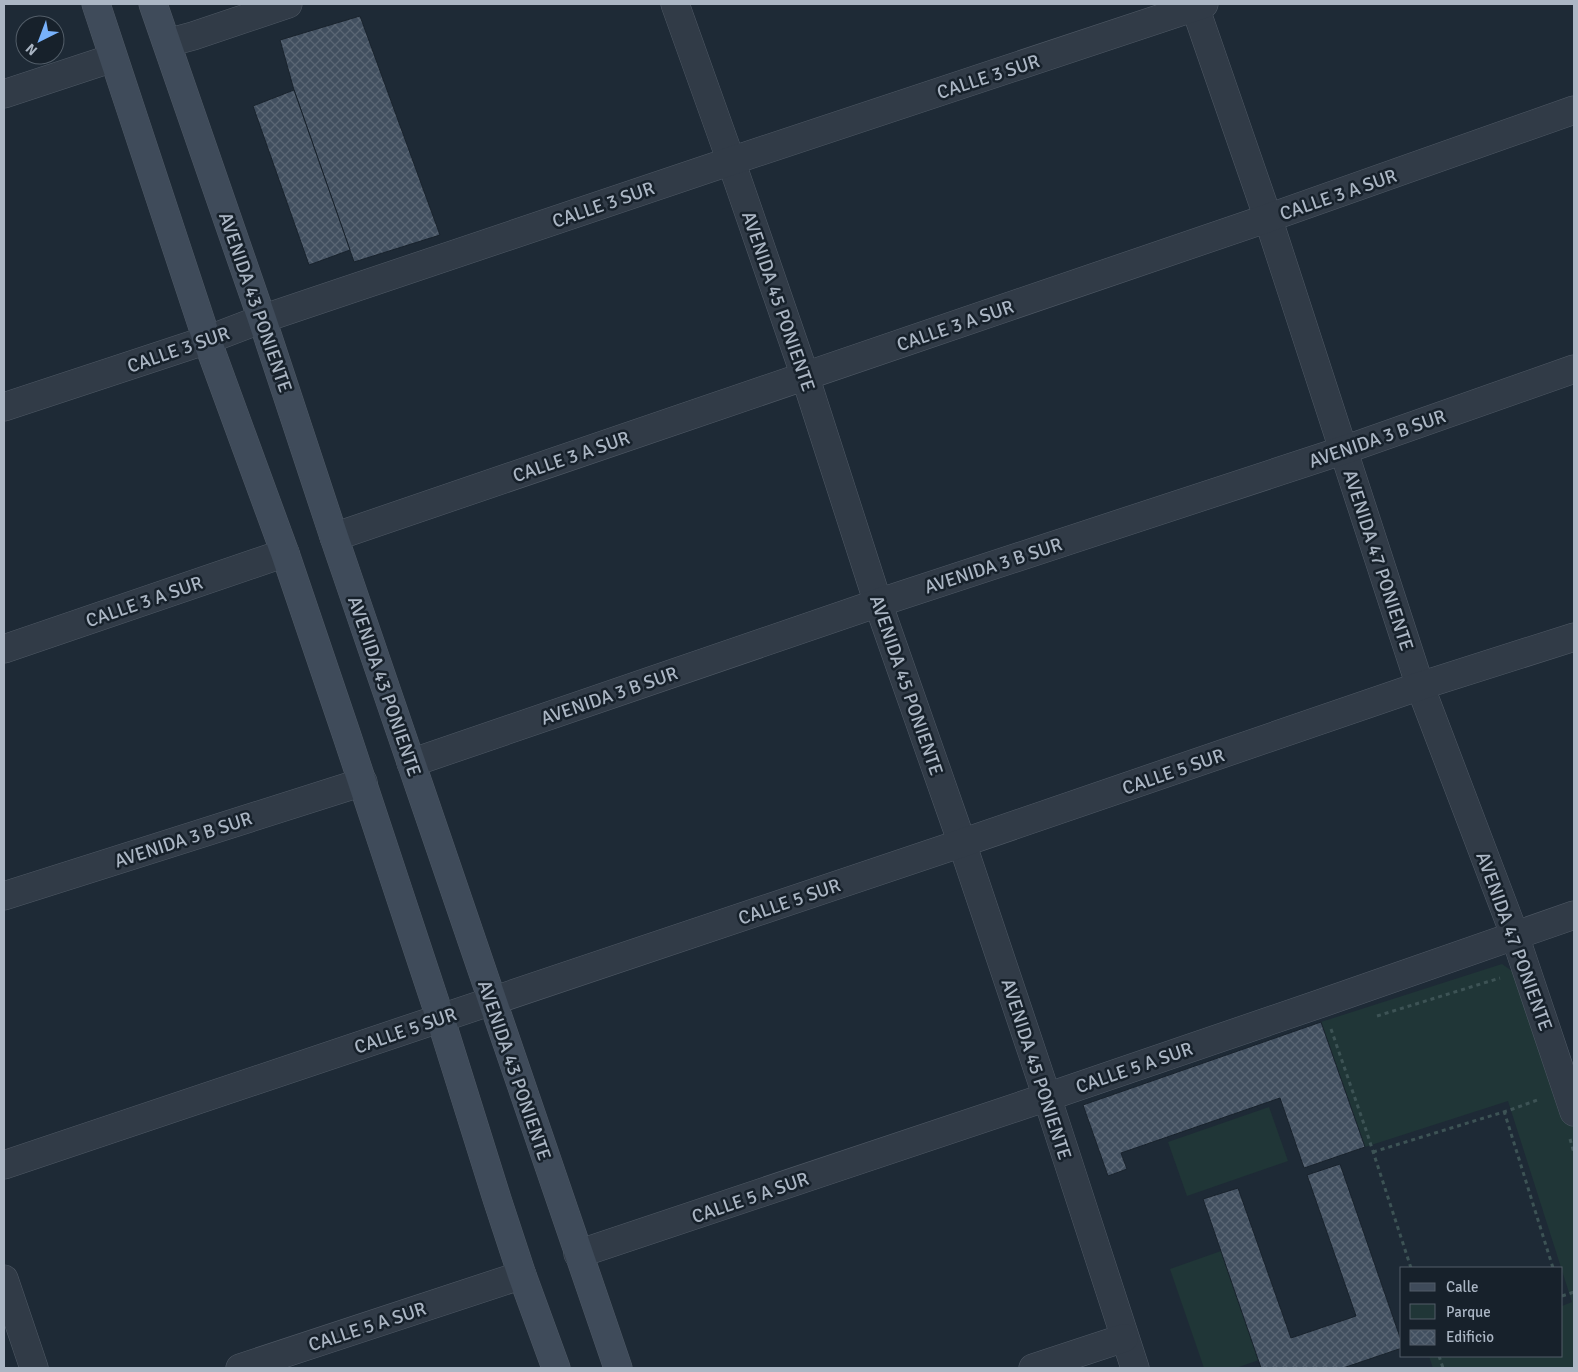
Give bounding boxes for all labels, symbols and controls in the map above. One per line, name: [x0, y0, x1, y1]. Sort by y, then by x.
north arrow: [15, 15, 65, 65]
text: N: [22, 40, 41, 59]
street label: CALLE 3 SUR: [934, 49, 1043, 105]
street label: CALLE 3 A SUR: [1277, 164, 1400, 226]
street label: CALLE 3 SUR: [549, 176, 658, 234]
street label: AVENIDA 45 PONIENTE: [736, 208, 820, 395]
street label: AVENIDA 43 PONIENTE: [213, 209, 297, 396]
street label: CALLE 3 A SUR: [894, 295, 1017, 357]
street label: CALLE 3 SUR: [124, 321, 233, 379]
street label: AVENIDA 3 B SUR: [1306, 404, 1449, 474]
street label: CALLE 3 A SUR: [510, 426, 633, 488]
street label: AVENIDA 47 PONIENTE: [1337, 467, 1419, 654]
street label: AVENIDA 3 B SUR: [921, 532, 1065, 600]
street label: CALLE 3 A SUR: [83, 571, 206, 633]
street label: AVENIDA 45 PONIENTE: [864, 592, 948, 779]
street label: AVENIDA 43 PONIENTE: [342, 593, 426, 780]
street label: AVENIDA 3 B SUR: [538, 661, 681, 731]
street label: CALLE 5 SUR: [1119, 743, 1228, 801]
street label: AVENIDA 3 B SUR: [111, 806, 255, 874]
street label: AVENIDA 47 PONIENTE: [1470, 848, 1558, 1034]
street label: CALLE 5 SUR: [735, 873, 844, 931]
street label: AVENIDA 45 PONIENTE: [995, 976, 1077, 1163]
street label: AVENIDA 43 PONIENTE: [472, 977, 556, 1164]
street label: CALLE 5 SUR: [351, 1002, 460, 1060]
street label: CALLE 5 A SUR: [1073, 1037, 1196, 1099]
street label: CALLE 5 A SUR: [689, 1167, 812, 1229]
legend: [1400, 1267, 1563, 1357]
text: Calle: [1446, 1278, 1479, 1296]
street label: CALLE 5 A SUR: [305, 1297, 429, 1357]
text: Parque: [1446, 1303, 1491, 1321]
text: Edificio: [1446, 1328, 1494, 1346]

